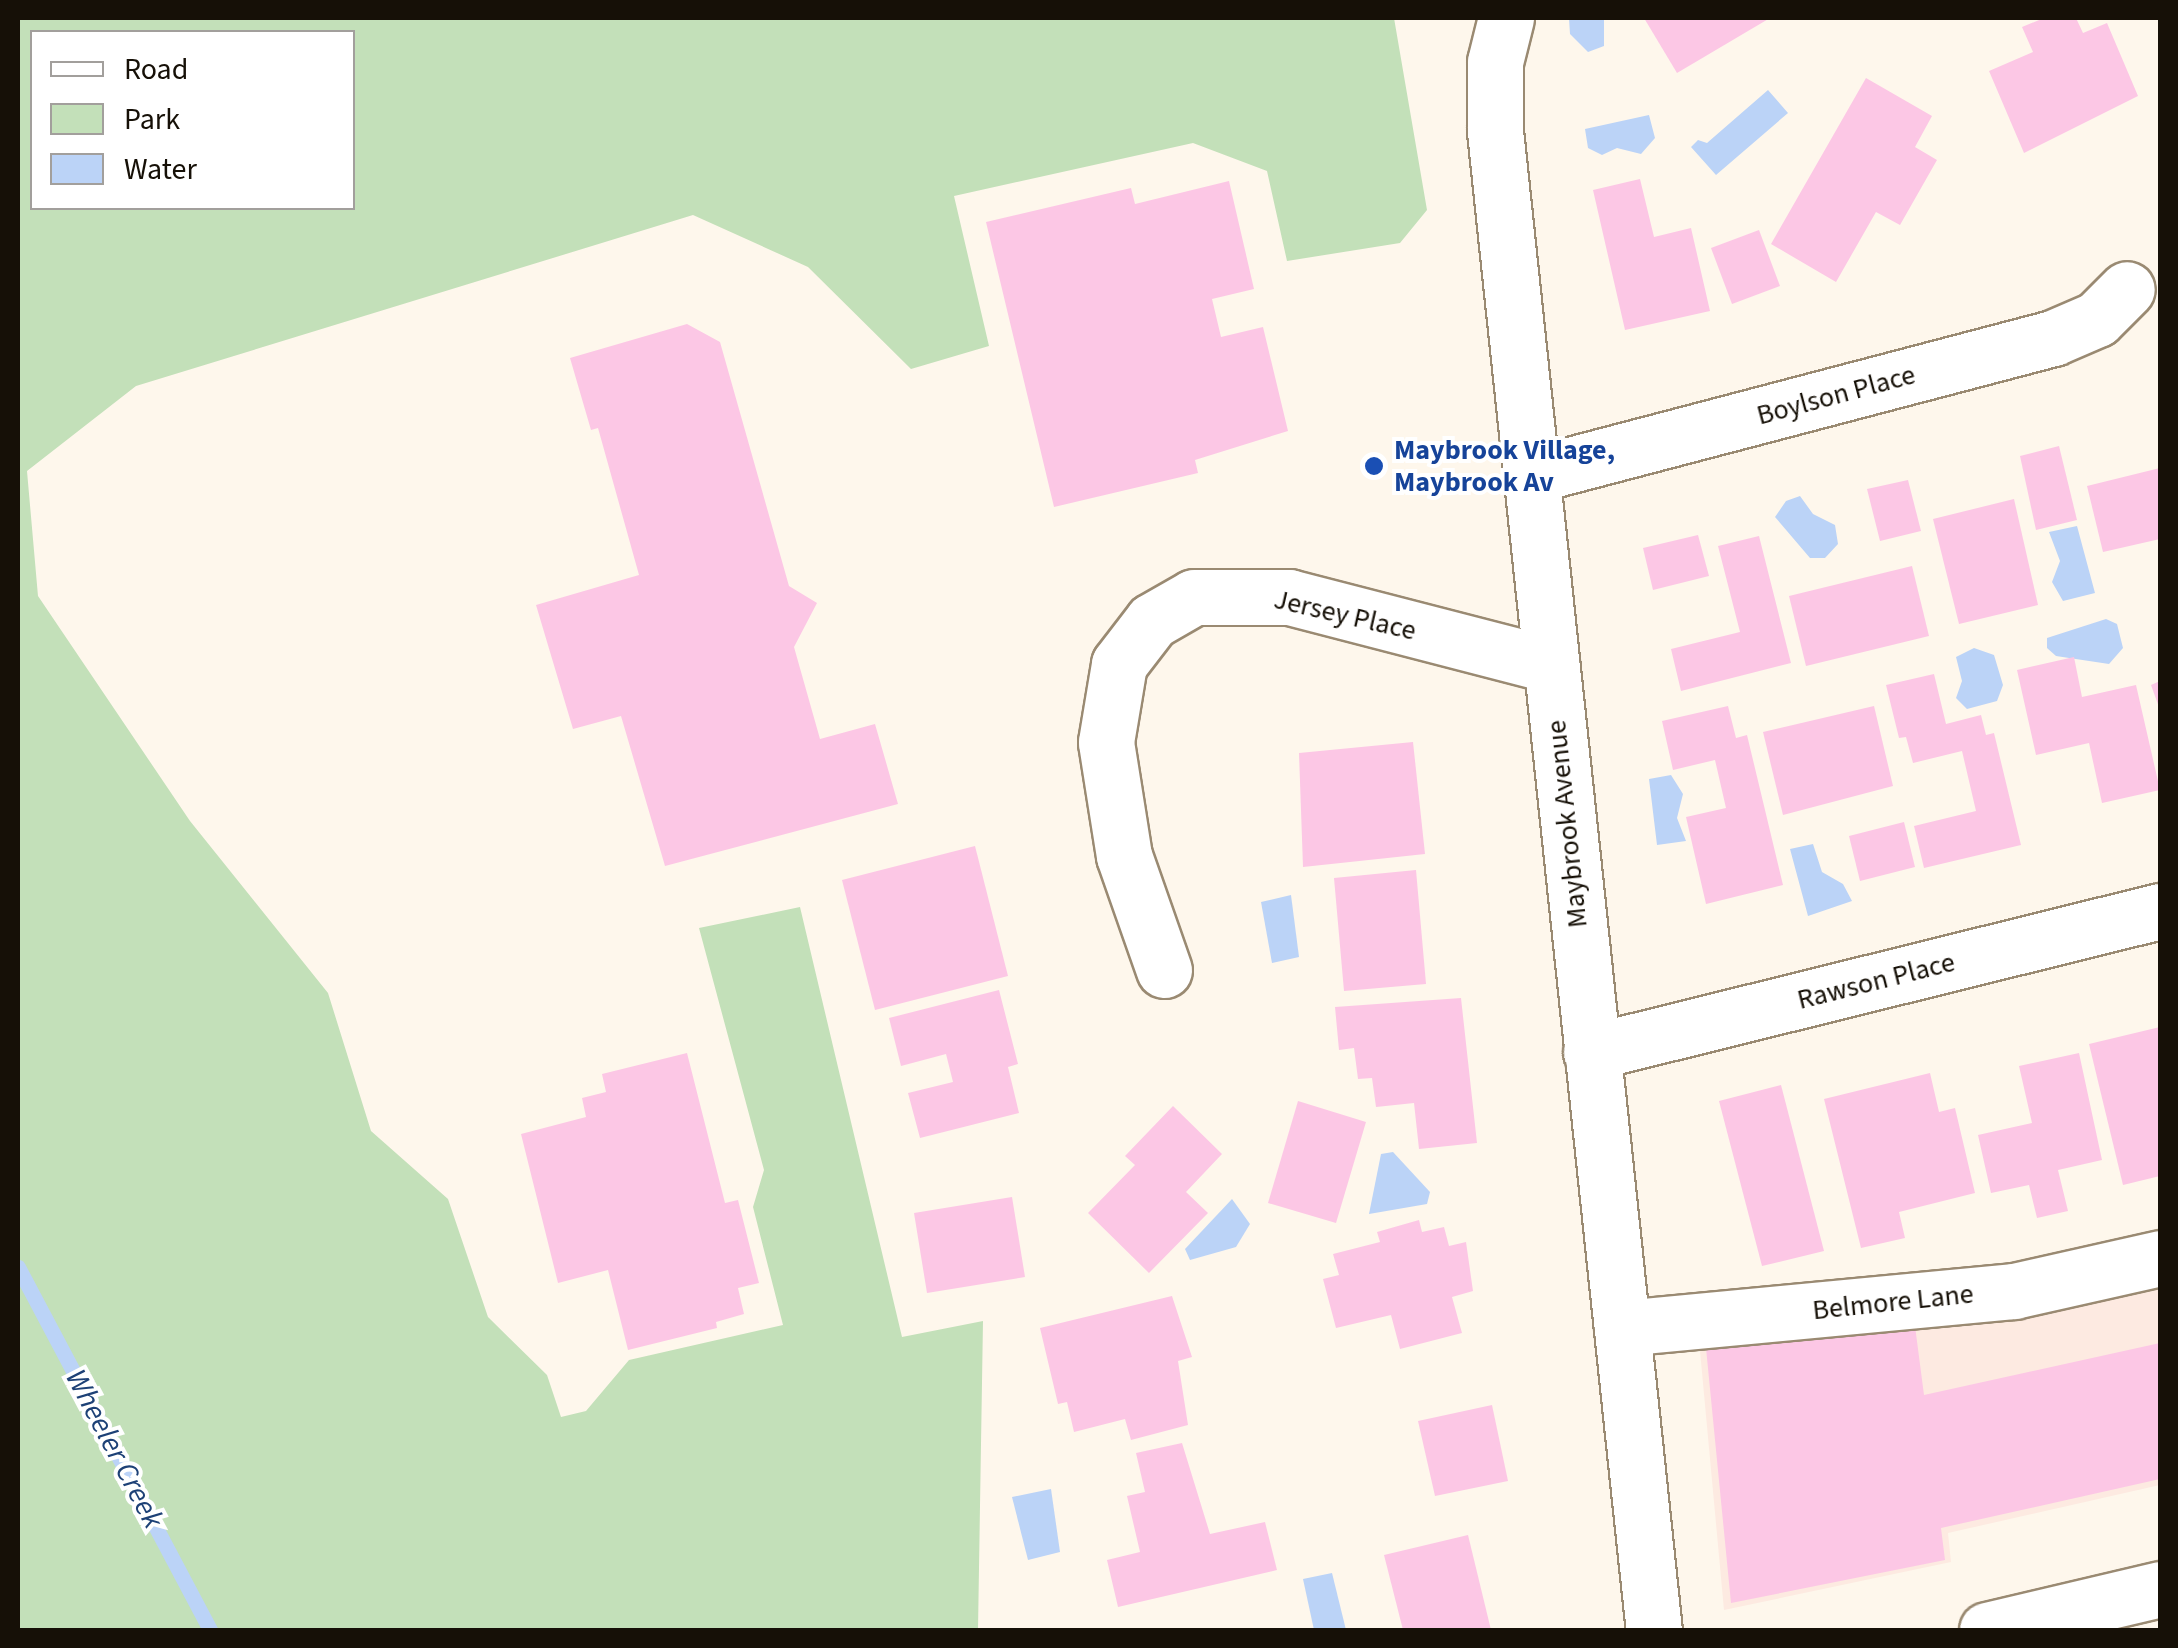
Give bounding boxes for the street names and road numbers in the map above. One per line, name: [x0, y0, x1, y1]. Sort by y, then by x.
street label: Boylson Place: [1753, 358, 1919, 432]
street label: Jersey Place: [1271, 582, 1419, 648]
street label: Maybrook Avenue: [1539, 719, 1595, 929]
street label: Rawson Place: [1794, 945, 1958, 1017]
street label: Belmore Lane: [1811, 1277, 1975, 1327]

